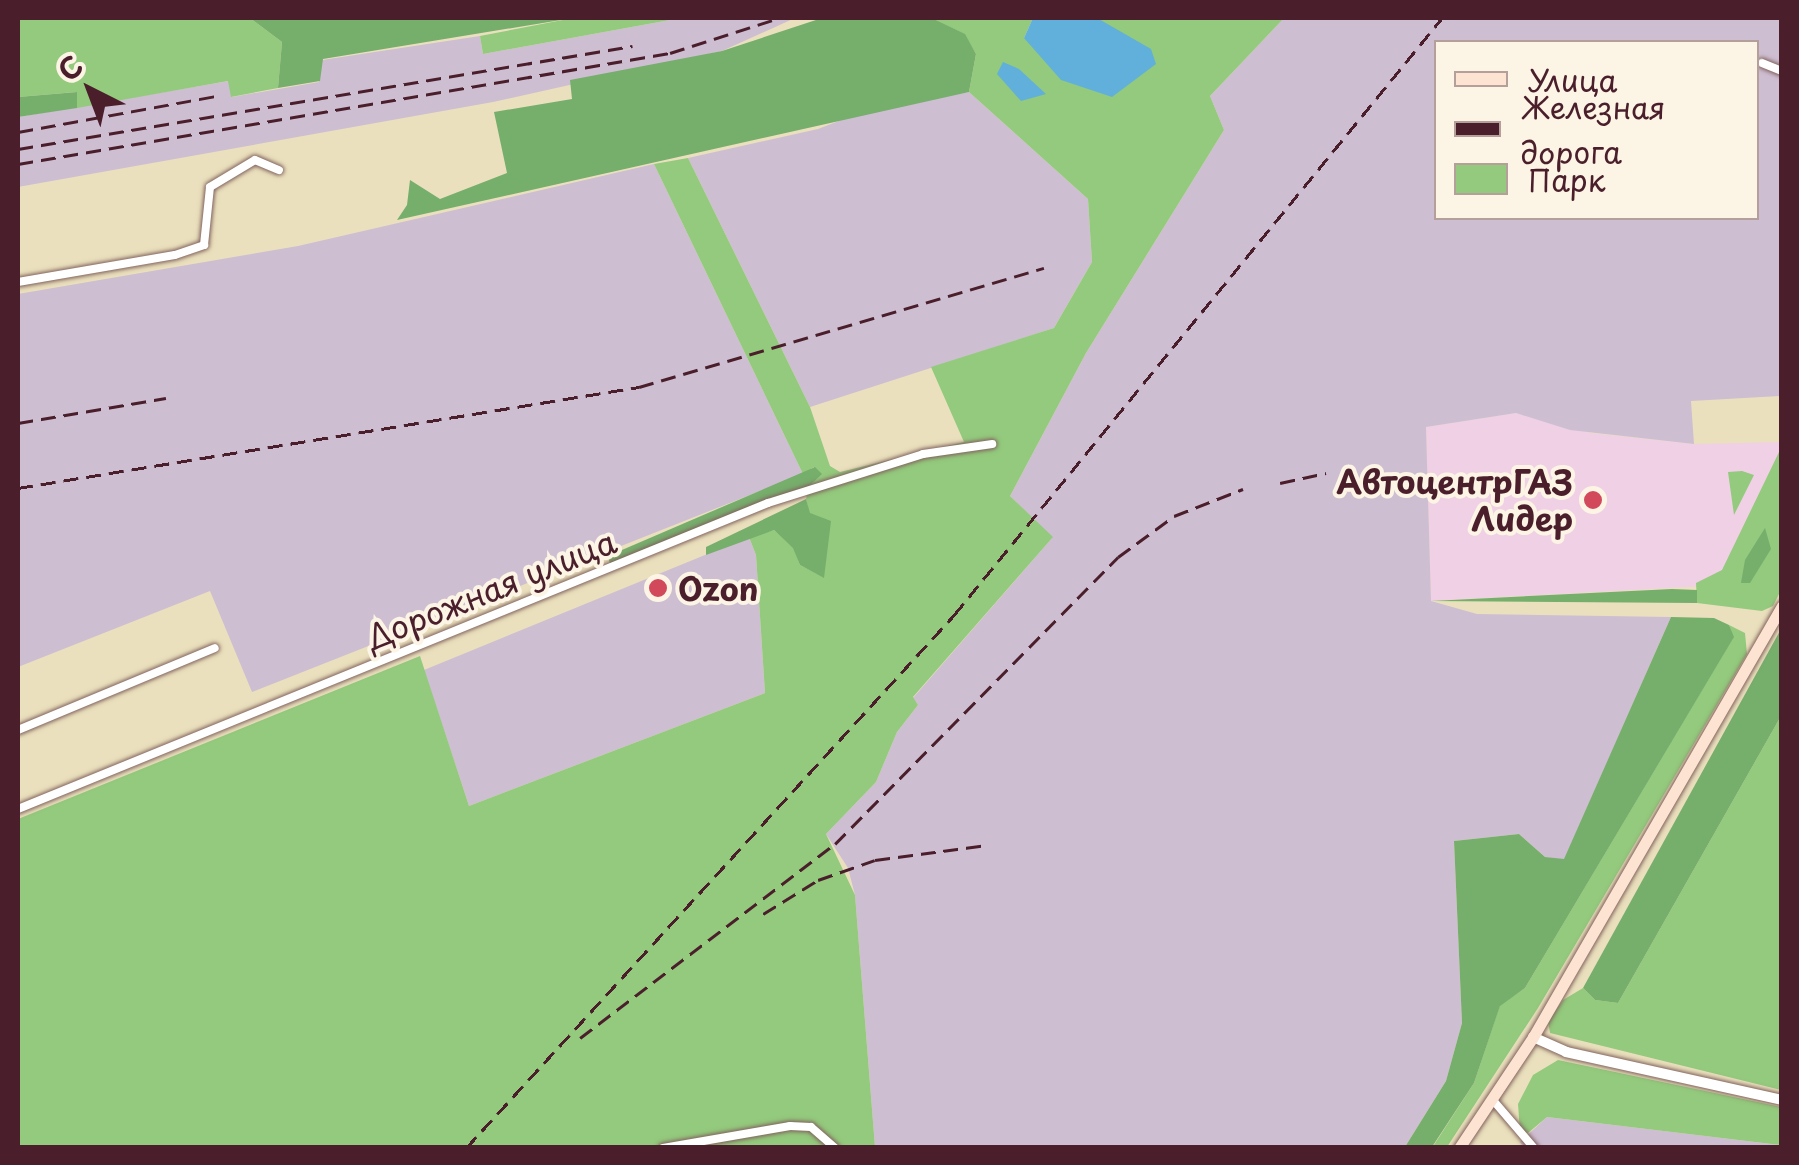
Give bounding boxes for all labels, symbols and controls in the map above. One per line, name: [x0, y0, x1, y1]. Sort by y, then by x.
north arrow: [40, 40, 140, 140]
legend: [1434, 40, 1759, 220]
text: С: [47, 44, 92, 90]
text: Улица: [1528, 57, 1617, 102]
text: Железная дорога: [1521, 84, 1666, 174]
text: Парк: [1528, 157, 1605, 202]
place label: АвтоцентрГАЗ Лидер: [1336, 463, 1573, 538]
marker: АвтоцентрГАЗ Лидер: [1582, 489, 1604, 511]
street label: Дорожная улица: [360, 521, 622, 657]
place label: Ozon: [678, 569, 758, 607]
marker: Ozon: [647, 577, 669, 599]

